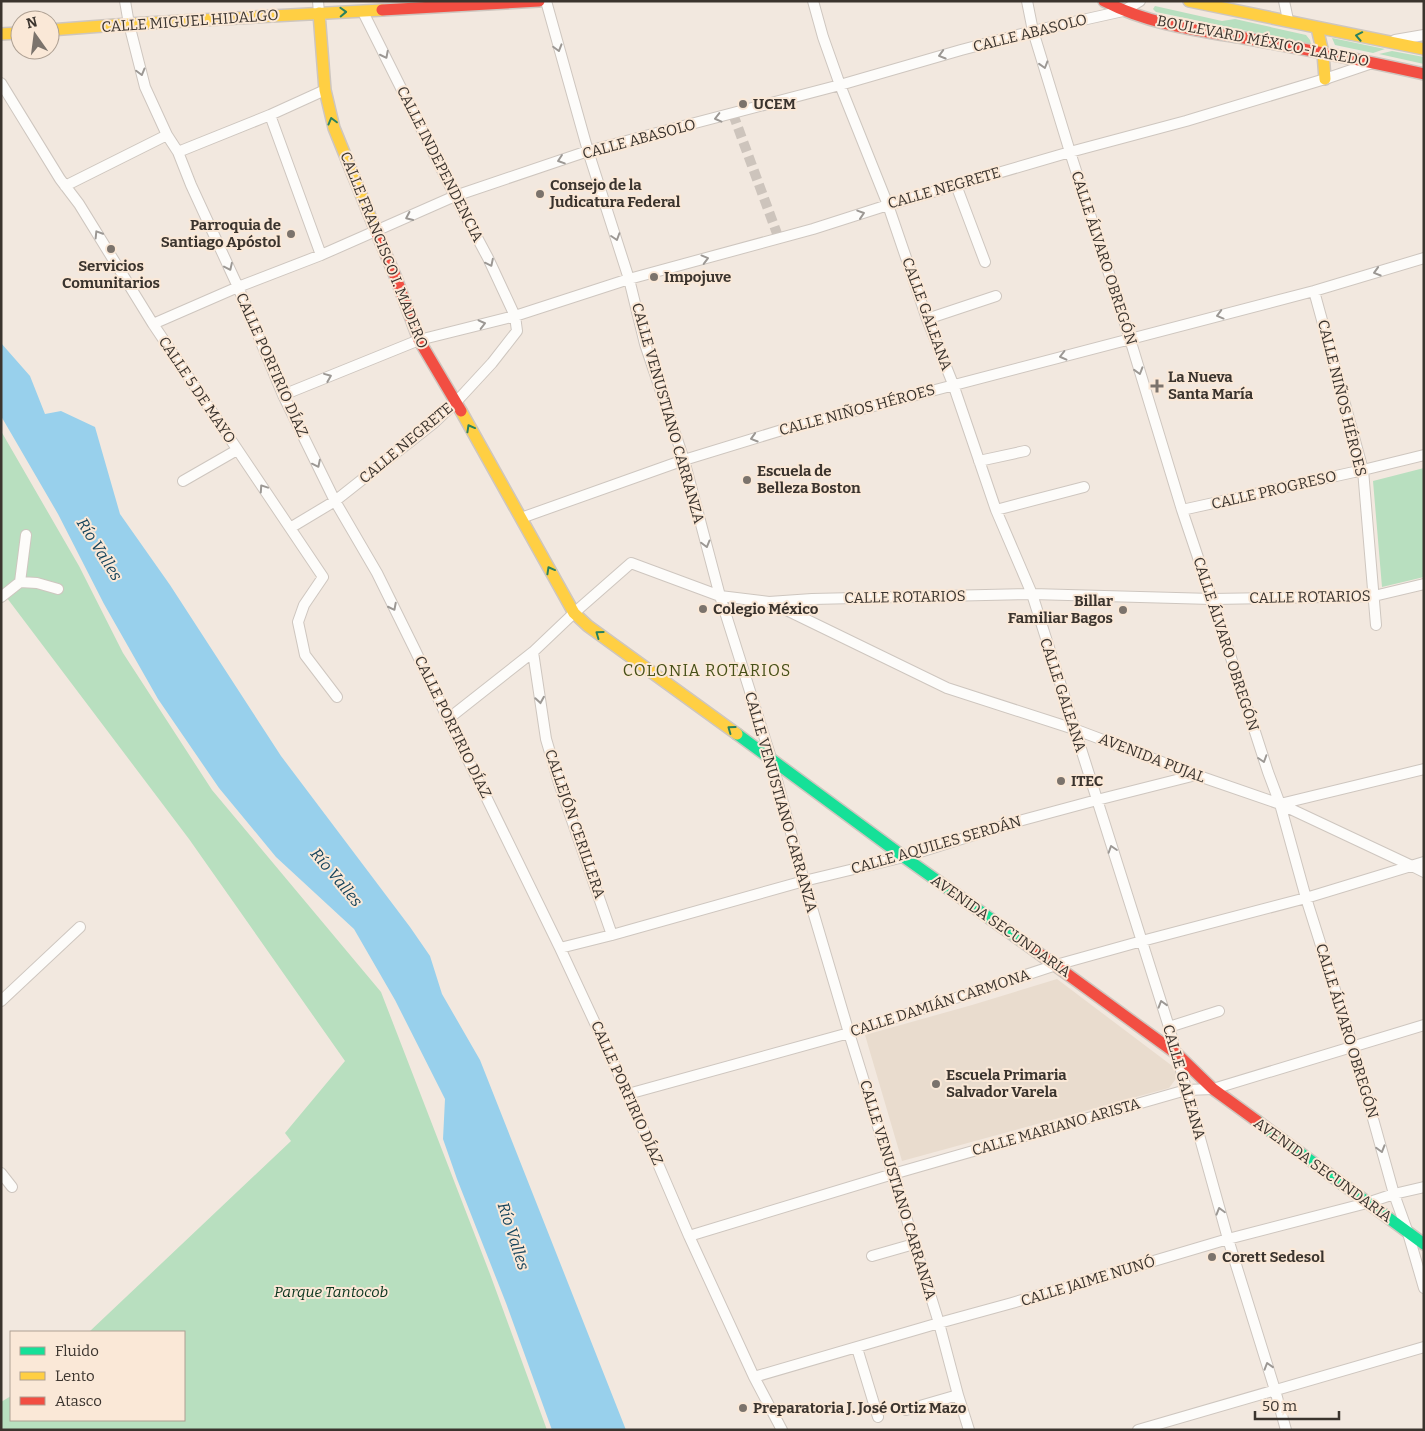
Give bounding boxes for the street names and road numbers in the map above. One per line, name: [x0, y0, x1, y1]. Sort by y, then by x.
street label: CALLE MIGUEL HIDALGO: [101, 6, 279, 36]
street label: CALLE ABASOLO: [971, 10, 1089, 56]
street label: BOULEVARD MÉXICO-LAREDO: [1155, 12, 1371, 70]
street label: CALLE INDEPENDENCIA: [393, 83, 487, 245]
street label: CALLE ABASOLO: [580, 115, 698, 163]
street label: CALLE FRANCISCO I. MADERO: [336, 149, 432, 351]
street label: CALLE NEGRETE: [886, 163, 1002, 213]
street label: CALLE ÁLVARO OBREGÓN: [1067, 169, 1141, 347]
street label: CALLE GALEANA: [898, 255, 956, 373]
street label: CALLE PORFIRIO DÍAZ: [232, 290, 312, 440]
street label: CALLE VENUSTIANO CARRANZA: [628, 301, 708, 526]
street label: CALLE NIÑOS HÉROES: [1314, 318, 1370, 478]
street label: CALLE 5 DE MAYO: [155, 333, 239, 447]
street label: CALLE NIÑOS HÉROES: [777, 381, 937, 439]
street label: CALLE NEGRETE: [356, 399, 456, 487]
street label: CALLE PROGRESO: [1210, 467, 1338, 513]
street label: CALLE ÁLVARO OBREGÓN: [1189, 555, 1263, 733]
street label: CALLE ROTARIOS: [844, 587, 966, 607]
street label: CALLE ROTARIOS: [1249, 587, 1371, 607]
street label: CALLE GALEANA: [1036, 636, 1090, 755]
street label: CALLE PORFIRIO DÍAZ: [411, 653, 495, 801]
street label: CALLE VENUSTIANO CARRANZA: [741, 690, 821, 915]
street label: AVENIDA PUJAL: [1096, 729, 1208, 787]
street label: CALLEJÓN CERILLERA: [541, 747, 609, 901]
street label: CALLE AQUILES SERDÁN: [849, 812, 1023, 878]
street label: AVENIDA SECUNDARIA: [928, 871, 1074, 981]
street label: CALLE ÁLVARO OBREGÓN: [1312, 941, 1382, 1121]
street label: CALLE DAMIÁN CARMONA: [848, 965, 1032, 1041]
street label: CALLE PORFIRIO DÍAZ: [587, 1018, 667, 1168]
street label: CALLE GALEANA: [1159, 1022, 1209, 1142]
street label: CALLE VENUSTIANO CARRANZA: [856, 1078, 940, 1302]
street label: CALLE MARIANO ARISTA: [970, 1094, 1142, 1160]
street label: AVENIDA SECUNDARIA: [1251, 1114, 1396, 1226]
street label: CALLE JAIME NUNÓ: [1019, 1252, 1157, 1310]

